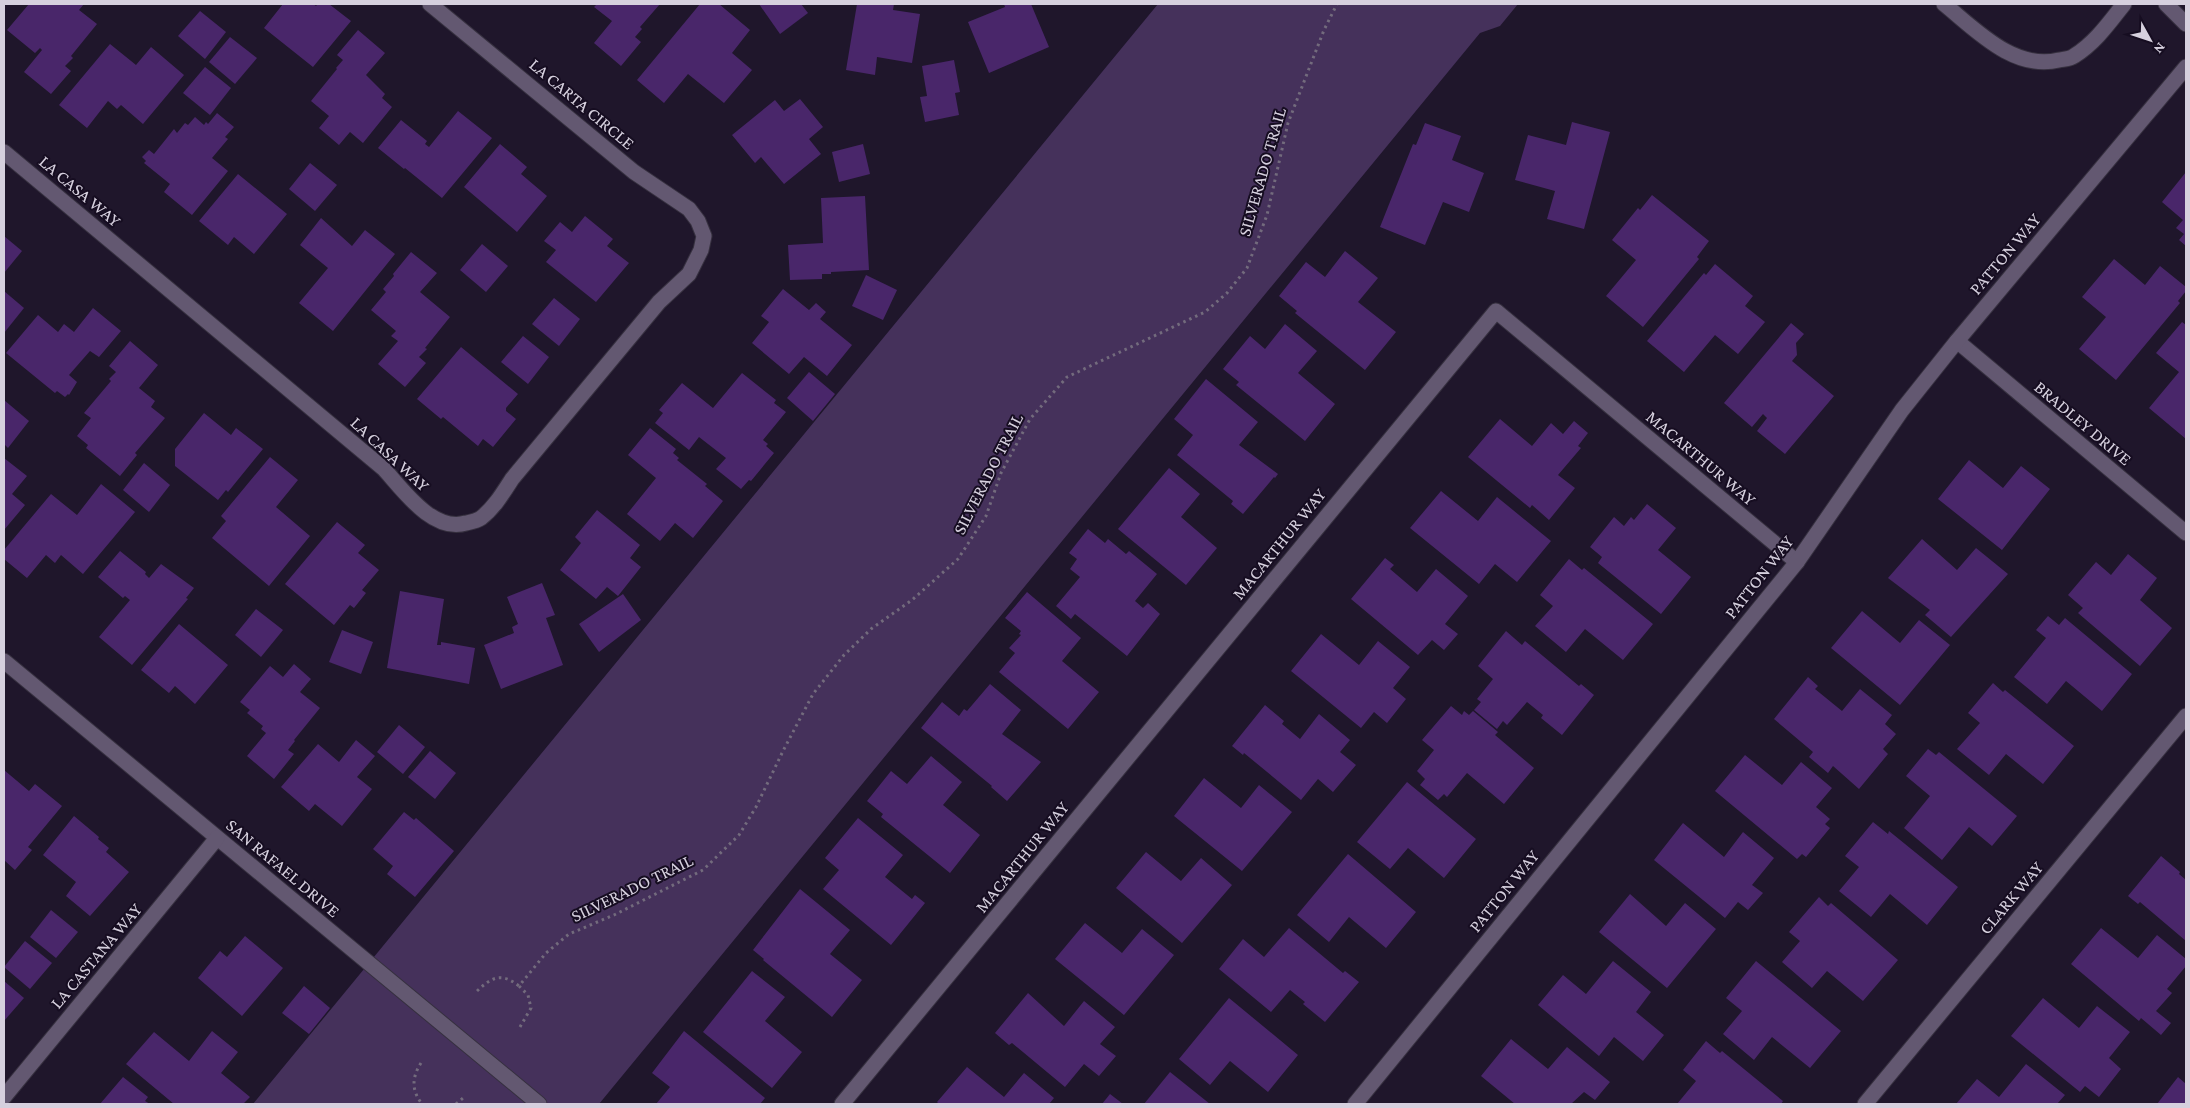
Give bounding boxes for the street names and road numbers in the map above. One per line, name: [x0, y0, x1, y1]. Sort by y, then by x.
street label: LA CARTA CIRCLE: [525, 54, 639, 154]
street label: SILVERADO TRAIL: [1234, 105, 1290, 239]
street label: LA CASA WAY: [35, 151, 125, 231]
street label: PATTON WAY: [1965, 209, 2045, 299]
street label: BRADLEY DRIVE: [2030, 377, 2136, 469]
street label: MACARTHUR WAY: [1642, 406, 1760, 510]
street label: SILVERADO TRAIL: [949, 410, 1027, 538]
street label: LA CASA WAY: [347, 413, 434, 496]
street label: MACARTHUR WAY: [1228, 484, 1330, 603]
street label: PATTON WAY: [1720, 531, 1798, 622]
street label: MACARTHUR WAY: [971, 797, 1073, 916]
street label: SAN RAFAEL DRIVE: [222, 815, 344, 921]
street label: PATTON WAY: [1465, 846, 1543, 936]
street label: SILVERADO TRAIL: [568, 850, 696, 926]
street label: CLARK WAY: [1975, 857, 2047, 938]
street label: LA CASTANA WAY: [46, 899, 146, 1013]

